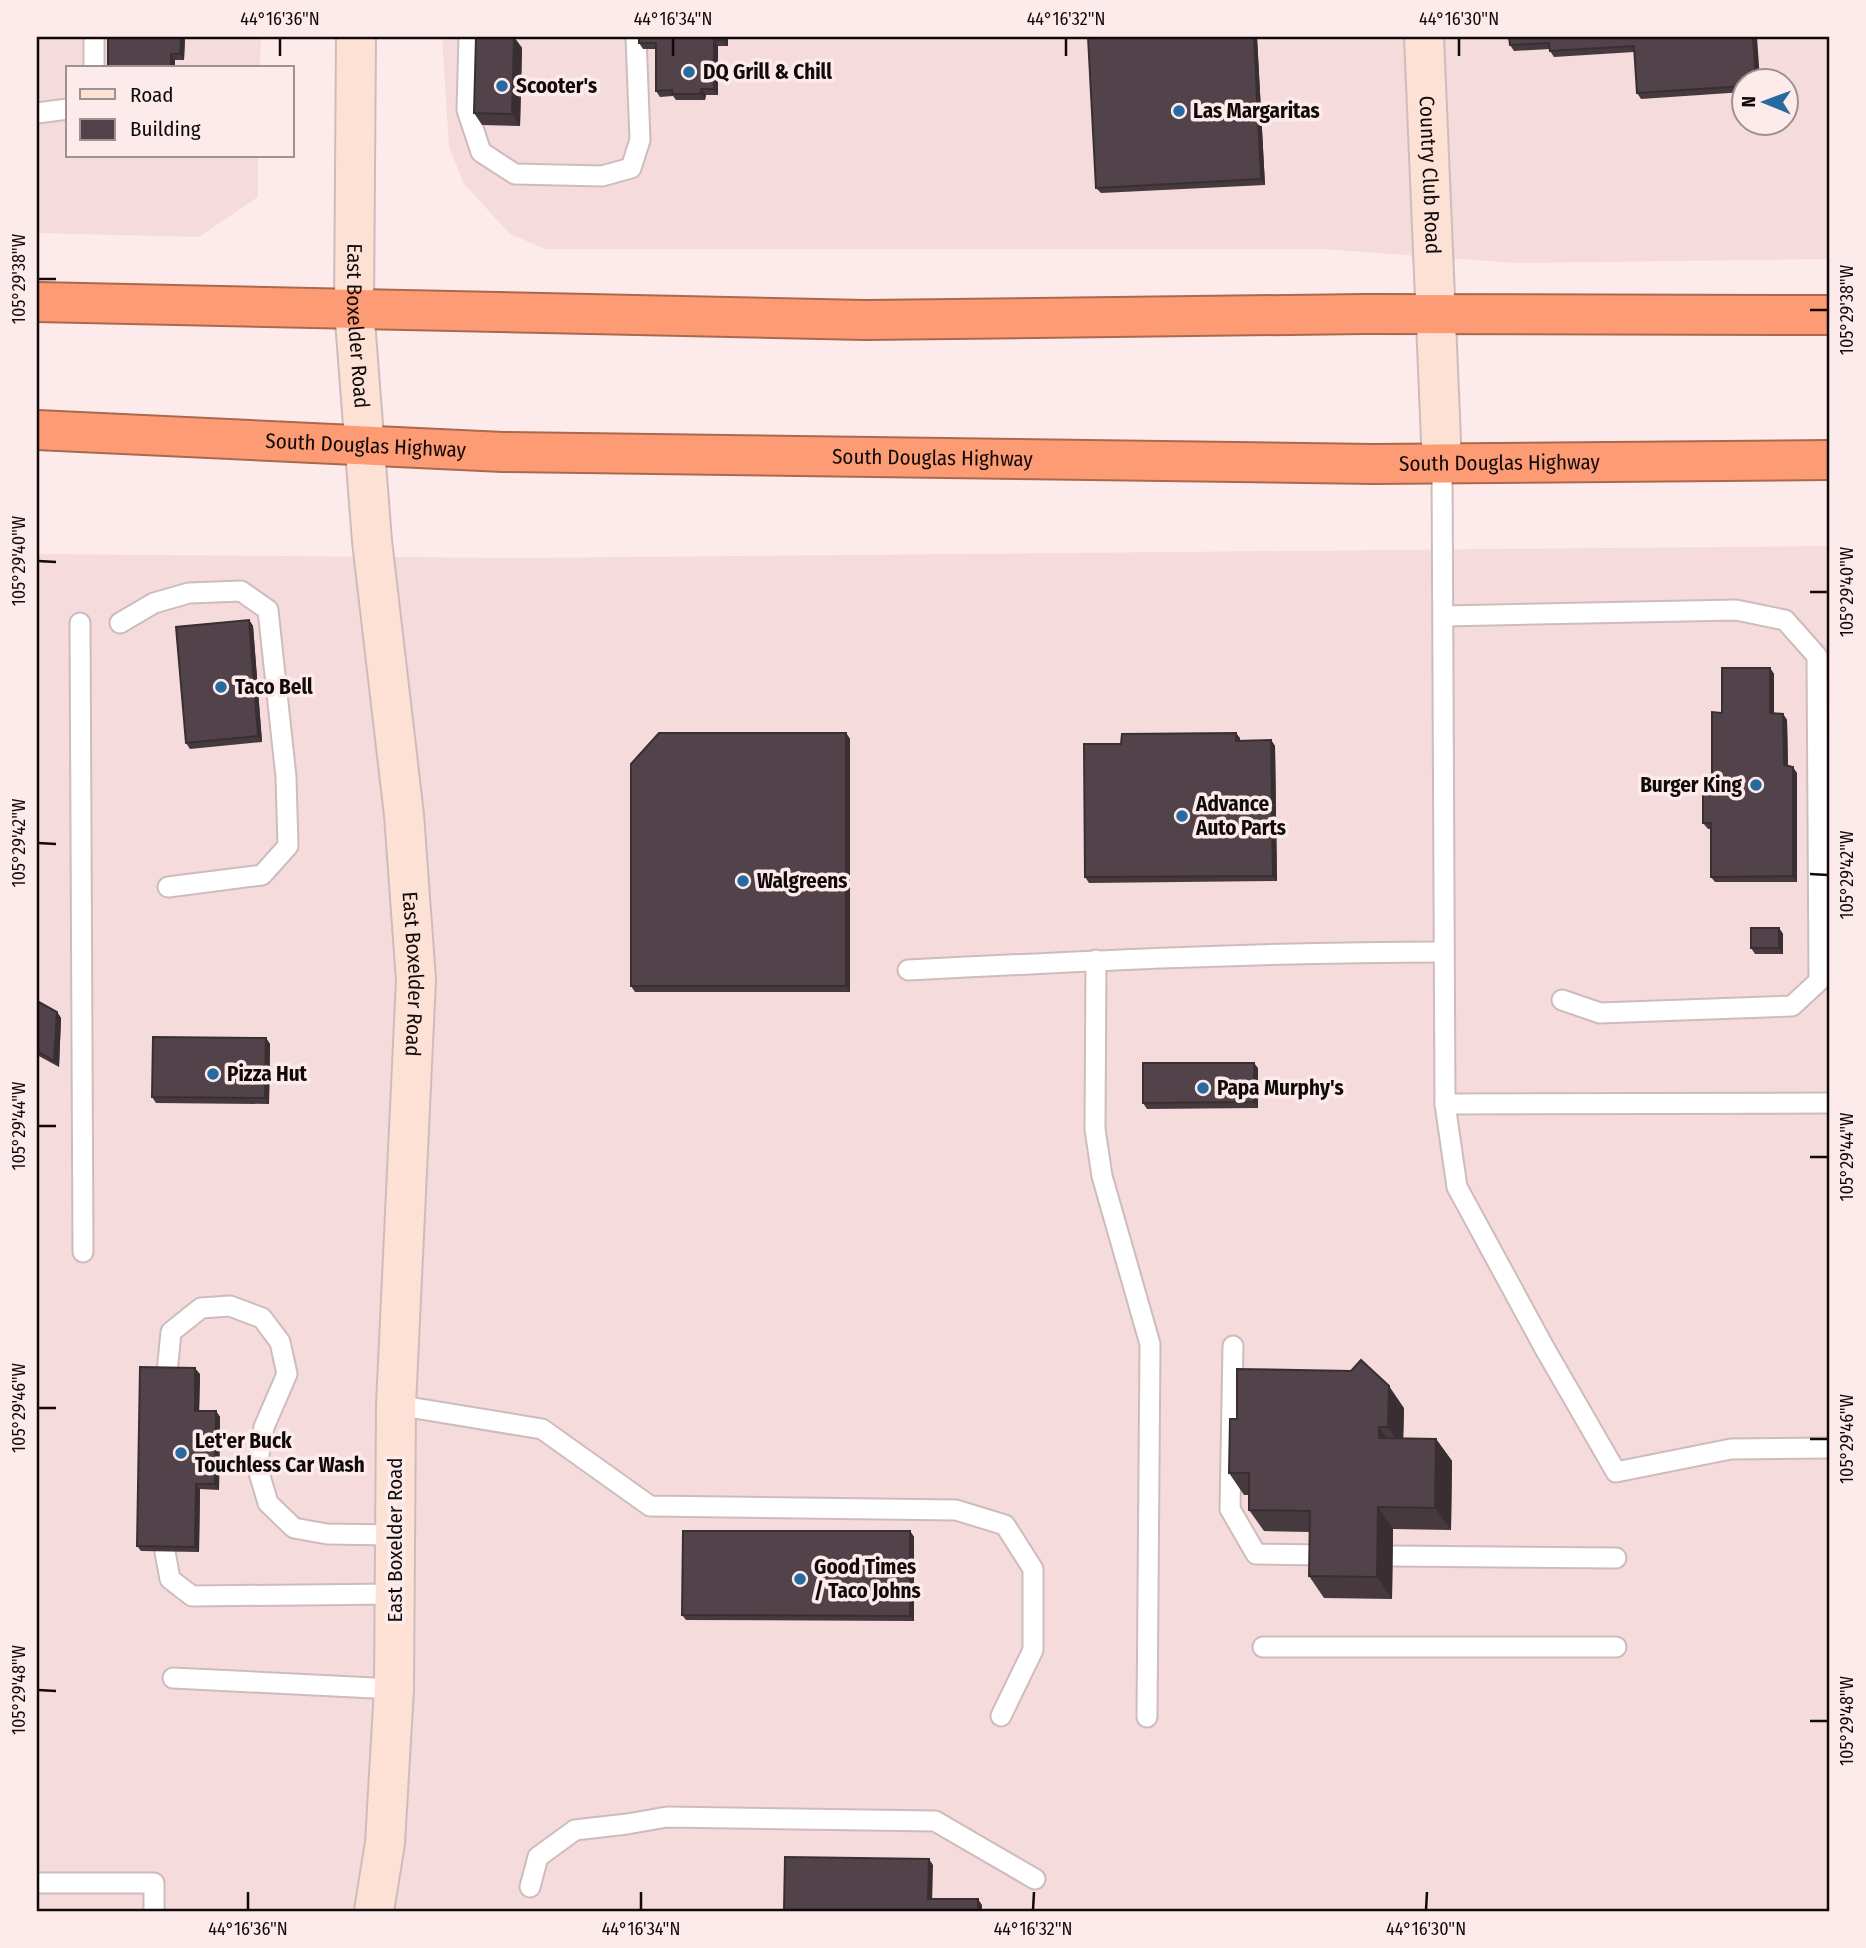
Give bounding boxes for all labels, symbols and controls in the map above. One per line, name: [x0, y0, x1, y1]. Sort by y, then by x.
text: 44°16'36"N: [240, 8, 320, 30]
text: 44°16'34"N: [634, 8, 712, 30]
text: 44°16'32"N: [1027, 8, 1105, 30]
text: 44°16'30"N: [1419, 8, 1499, 30]
place label: DQ Grill & Chill: [703, 59, 832, 85]
marker: DQ Grill & Chill: [681, 64, 697, 80]
legend: [66, 66, 294, 158]
north arrow: [1730, 66, 1800, 136]
place label: Scooter's: [516, 73, 597, 99]
marker: Scooter's: [494, 78, 510, 94]
text: Road: [130, 82, 174, 108]
street label: Country Club Road: [1413, 95, 1446, 255]
text: N: [1737, 96, 1760, 108]
place label: Las Margaritas: [1193, 98, 1320, 124]
marker: Las Margaritas: [1171, 103, 1187, 119]
text: Building: [130, 116, 201, 142]
text: 105°29'38"W: [8, 233, 30, 324]
street label: East Boxelder Road: [341, 243, 375, 409]
text: 105°29'38"W: [1836, 264, 1858, 355]
street label: South Douglas Highway: [265, 428, 467, 463]
street label: South Douglas Highway: [832, 444, 1034, 472]
street label: South Douglas Highway: [1399, 449, 1601, 477]
text: 105°29'40"W: [8, 515, 30, 606]
text: 105°29'40"W: [1836, 546, 1858, 637]
place label: Taco Bell: [235, 674, 313, 700]
marker: Taco Bell: [213, 679, 229, 695]
place label: Burger King: [1640, 772, 1743, 798]
marker: Burger King: [1748, 777, 1764, 793]
place label: Advance Auto Parts: [1195, 791, 1286, 841]
text: 105°29'42"W: [8, 798, 30, 888]
marker: Advance Auto Parts: [1174, 808, 1190, 824]
text: 105°29'42"W: [1836, 830, 1858, 920]
place label: Walgreens: [757, 868, 848, 894]
marker: Walgreens: [735, 873, 751, 889]
street label: East Boxelder Road: [397, 891, 429, 1057]
place label: Pizza Hut: [227, 1061, 308, 1087]
marker: Pizza Hut: [205, 1066, 221, 1082]
place label: Papa Murphy's: [1217, 1075, 1344, 1101]
marker: Papa Murphy's: [1195, 1080, 1211, 1096]
text: 105°29'44"W: [8, 1081, 30, 1171]
text: 105°29'44"W: [1836, 1112, 1858, 1202]
text: 105°29'46"W: [8, 1363, 30, 1453]
text: 105°29'46"W: [1836, 1394, 1858, 1484]
place label: Let'er Buck Touchless Car Wash: [195, 1428, 365, 1478]
marker: Let'er Buck Touchless Car Wash: [173, 1445, 189, 1461]
street label: East Boxelder Road: [382, 1457, 408, 1623]
place label: Good Times / Taco Johns: [814, 1554, 921, 1604]
marker: Good Times / Taco Johns: [792, 1571, 808, 1587]
text: 105°29'48"W: [8, 1644, 30, 1735]
text: 105°29'48"W: [1836, 1675, 1858, 1766]
text: 44°16'36"N: [208, 1918, 288, 1940]
text: 44°16'34"N: [602, 1918, 680, 1940]
text: 44°16'32"N: [994, 1918, 1072, 1940]
text: 44°16'30"N: [1386, 1918, 1466, 1940]

